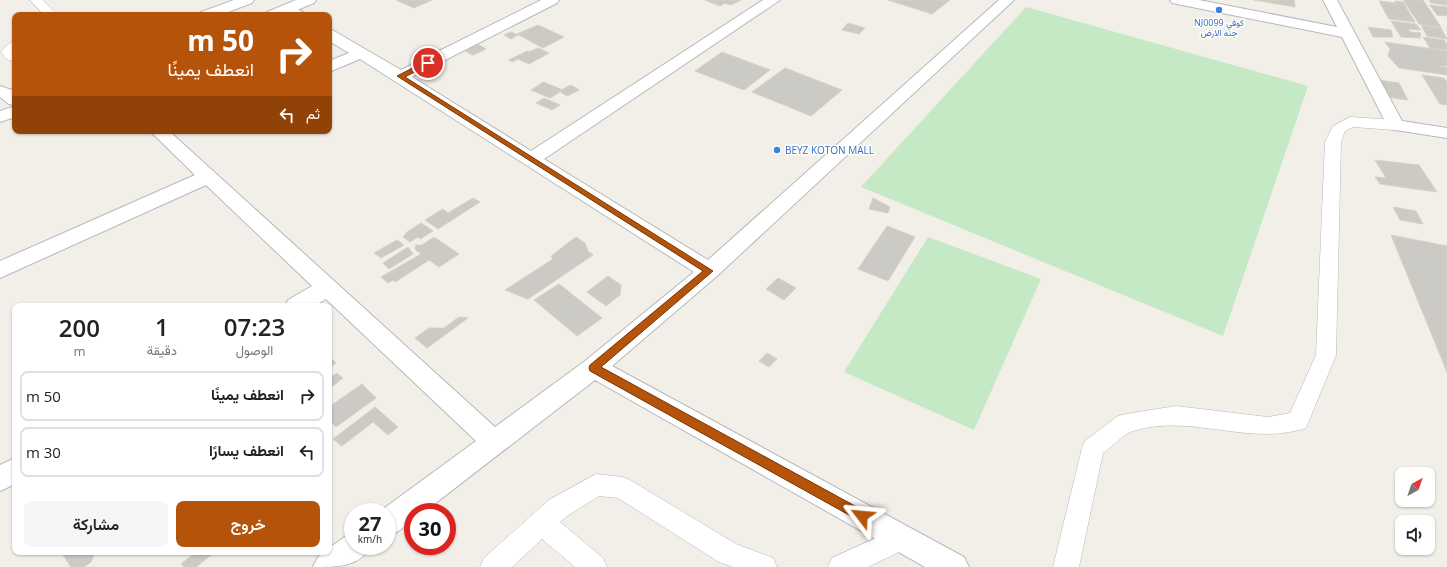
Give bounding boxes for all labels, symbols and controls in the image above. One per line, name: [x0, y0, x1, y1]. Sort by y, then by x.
marker: NJ0099 كوفي جنه الارض: [1214, 5, 1224, 15]
place label: NJ0099 كوفي جنه الارض: [1194, 16, 1244, 39]
text: 50 m: [187, 21, 254, 59]
icon: right: [268, 28, 320, 80]
pin: [411, 46, 445, 80]
icon: arrive: [417, 52, 439, 74]
text: انعطف يمينًا: [168, 57, 254, 81]
text: ثم: [306, 103, 320, 123]
icon: left: [276, 104, 298, 126]
place label: BEYZ KOTON MALL: [785, 143, 874, 157]
marker: BEYZ KOTON MALL: [772, 145, 782, 155]
text: 1: [155, 310, 169, 343]
text: 07:23: [224, 310, 285, 343]
text: 200: [59, 311, 100, 344]
text: دقيقة: [147, 341, 177, 359]
text: الوصول: [236, 341, 273, 359]
text: m: [73, 342, 85, 360]
text: انعطف يمينًا: [211, 384, 284, 404]
icon: right: [296, 385, 318, 407]
text: 50 m: [26, 386, 61, 406]
text: انعطف يسارًا: [209, 440, 284, 460]
icon: left: [296, 441, 318, 463]
text: 30 m: [26, 442, 61, 462]
north arrow: [1395, 467, 1435, 507]
map controls: [1395, 467, 1435, 555]
position arrow: [841, 495, 883, 537]
button: مشاركة: [24, 501, 168, 547]
button: خروج: [176, 501, 320, 547]
speed limit sign: 30: [404, 503, 456, 555]
text: 27: [359, 510, 381, 537]
button: sound: [1395, 515, 1435, 555]
text: km/h: [358, 532, 382, 546]

